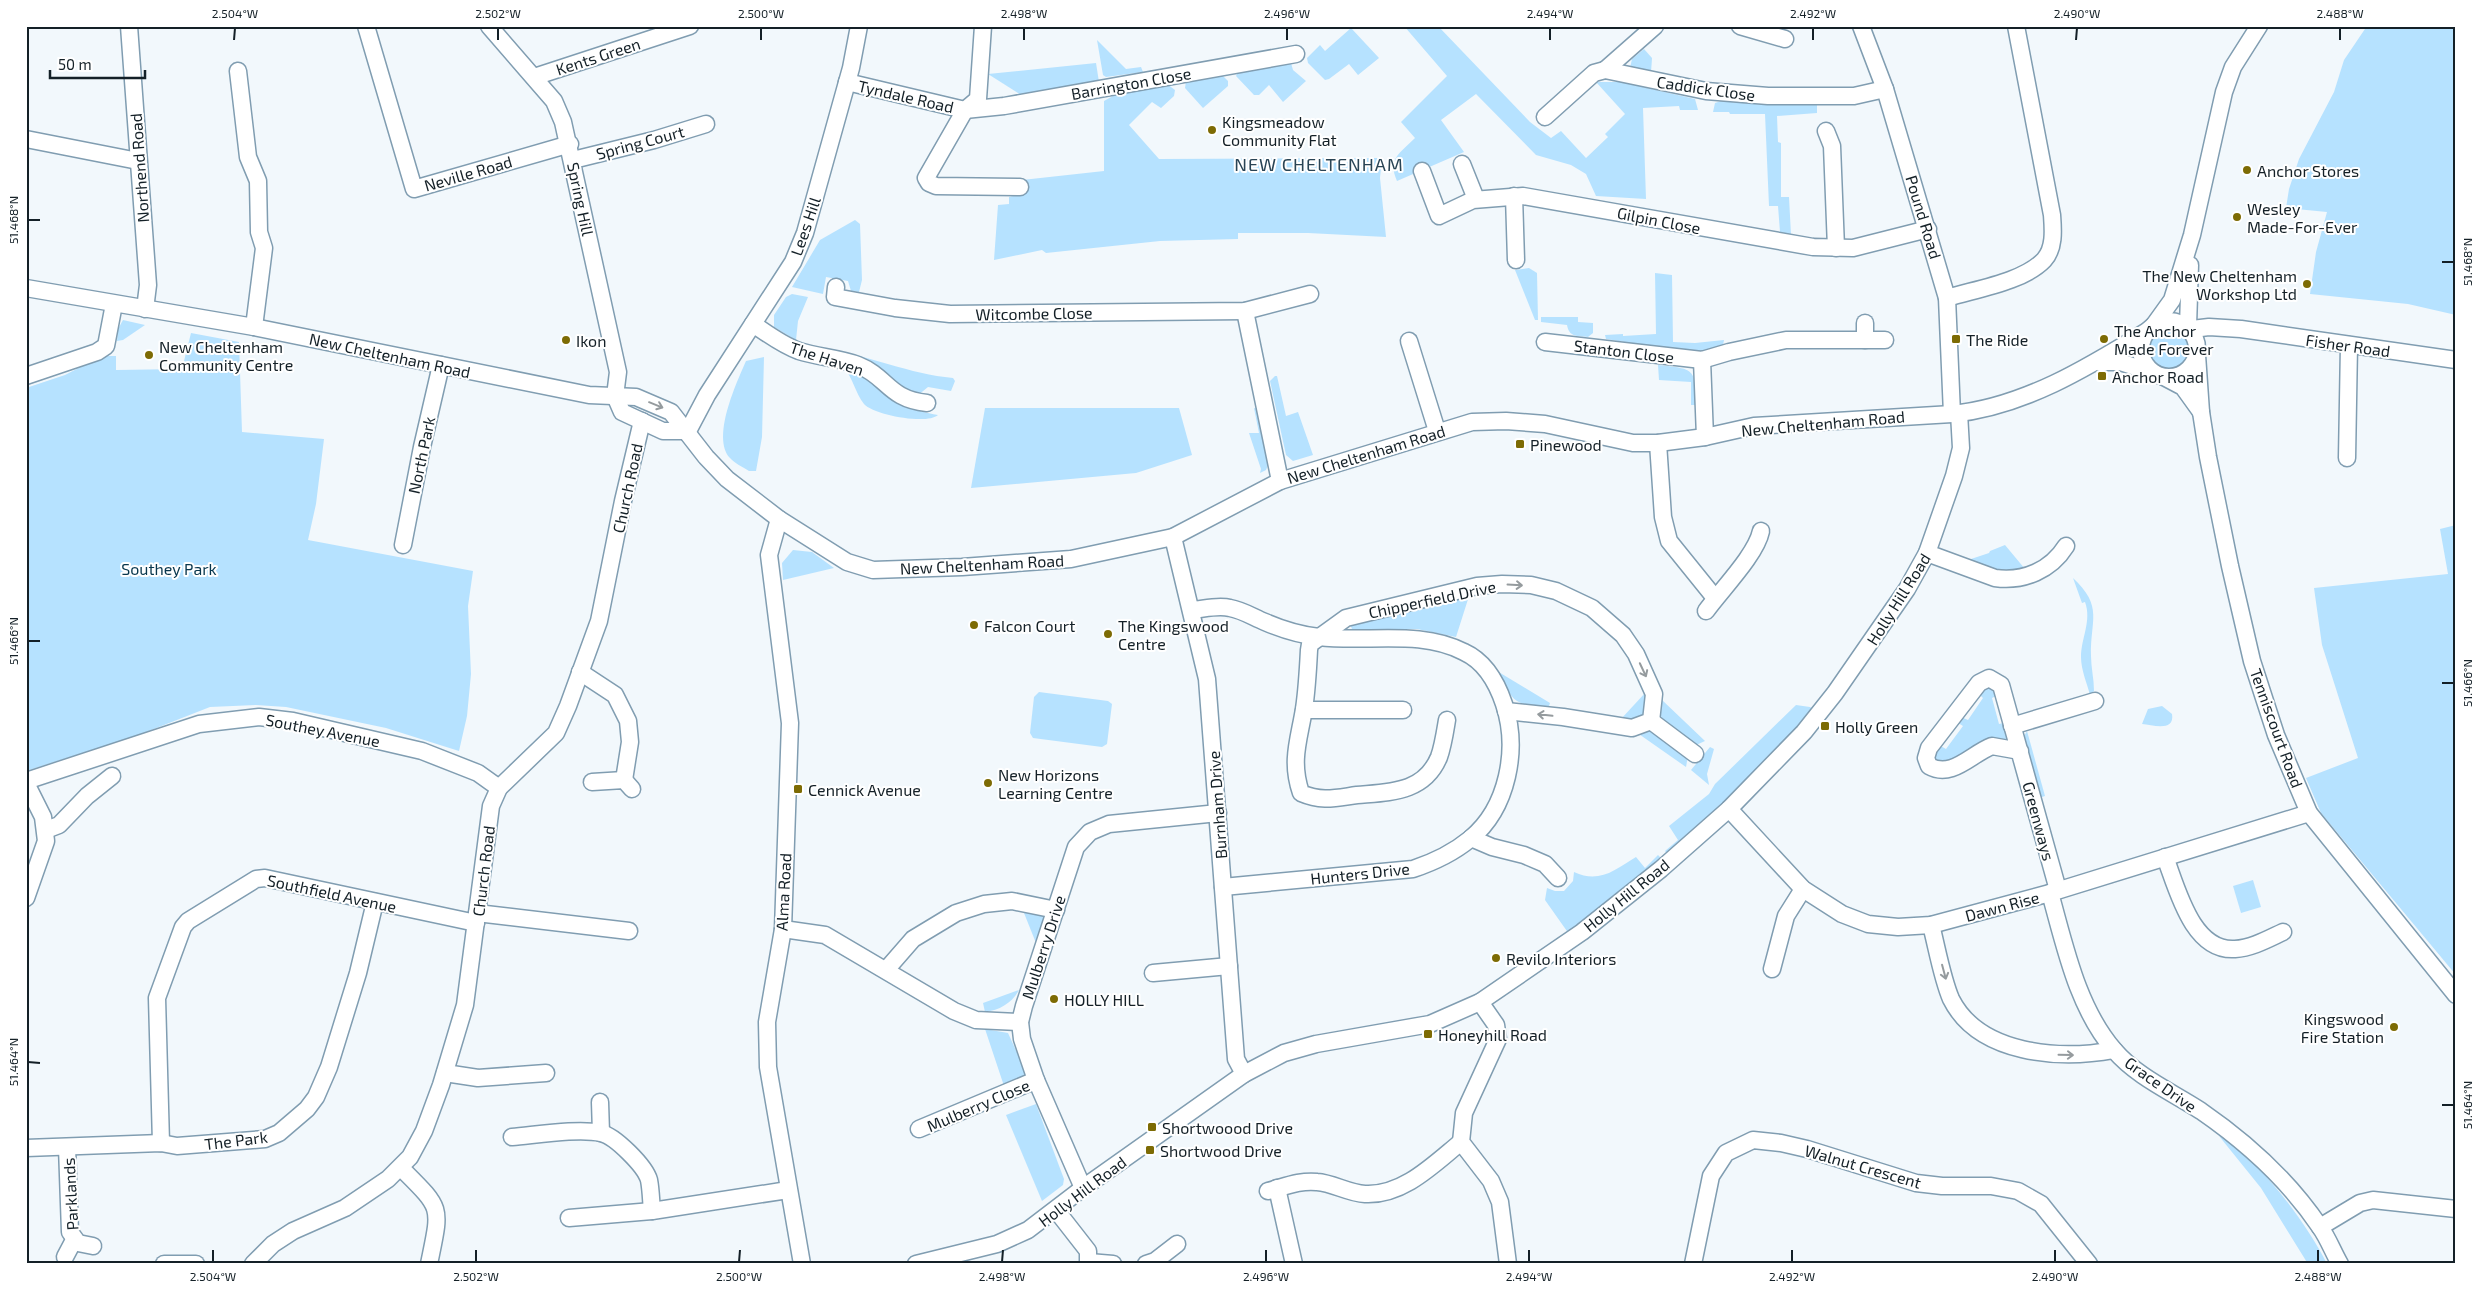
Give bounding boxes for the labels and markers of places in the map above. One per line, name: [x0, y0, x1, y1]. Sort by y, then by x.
place label: Kingsmeadow Community Flat: [1222, 112, 1337, 149]
marker: Kingsmeadow Community Flat: [1206, 124, 1218, 136]
place label: Anchor Stores: [2257, 161, 2359, 180]
marker: Anchor Stores: [2241, 164, 2253, 176]
place label: Wesley Made-For-Ever: [2247, 199, 2358, 236]
marker: Wesley Made-For-Ever: [2231, 211, 2243, 223]
place label: The New Cheltenham Workshop Ltd: [2142, 266, 2297, 303]
marker: The New Cheltenham Workshop Ltd: [2301, 278, 2313, 290]
place label: The Anchor Made Forever: [2114, 321, 2214, 358]
place label: The Ride: [1966, 330, 2028, 349]
place label: Ikon: [576, 331, 606, 350]
marker: The Ride: [1950, 333, 1962, 345]
marker: The Anchor Made Forever: [2098, 333, 2110, 345]
marker: Ikon: [560, 334, 572, 346]
place label: New Cheltenham Community Centre: [159, 337, 293, 374]
marker: New Cheltenham Community Centre: [143, 349, 155, 361]
place label: Anchor Road: [2112, 367, 2204, 386]
marker: Anchor Road: [2096, 370, 2108, 382]
place label: Pinewood: [1530, 435, 1602, 454]
marker: Pinewood: [1514, 438, 1526, 450]
place label: Falcon Court: [984, 616, 1075, 635]
place label: The Kingswood Centre: [1118, 616, 1229, 653]
marker: Falcon Court: [968, 619, 980, 631]
marker: The Kingswood Centre: [1102, 628, 1114, 640]
place label: Holly Green: [1835, 717, 1918, 736]
marker: Holly Green: [1819, 720, 1831, 732]
place label: New Horizons Learning Centre: [998, 765, 1113, 802]
marker: New Horizons Learning Centre: [982, 777, 994, 789]
place label: Cennick Avenue: [808, 780, 921, 799]
marker: Cennick Avenue: [792, 783, 804, 795]
place label: Revilo Interiors: [1506, 949, 1616, 968]
marker: Revilo Interiors: [1490, 952, 1502, 964]
place label: HOLLY HILL: [1064, 990, 1144, 1009]
marker: HOLLY HILL: [1048, 993, 1060, 1005]
place label: Kingswood Fire Station: [2301, 1009, 2384, 1046]
marker: Kingswood Fire Station: [2388, 1021, 2400, 1033]
place label: Honeyhill Road: [1438, 1025, 1547, 1044]
marker: Honeyhill Road: [1422, 1028, 1434, 1040]
place label: Shortwoood Drive: [1162, 1118, 1293, 1137]
marker: Shortwoood Drive: [1146, 1121, 1158, 1133]
place label: Shortwood Drive: [1160, 1141, 1282, 1160]
marker: Shortwood Drive: [1144, 1144, 1156, 1156]

